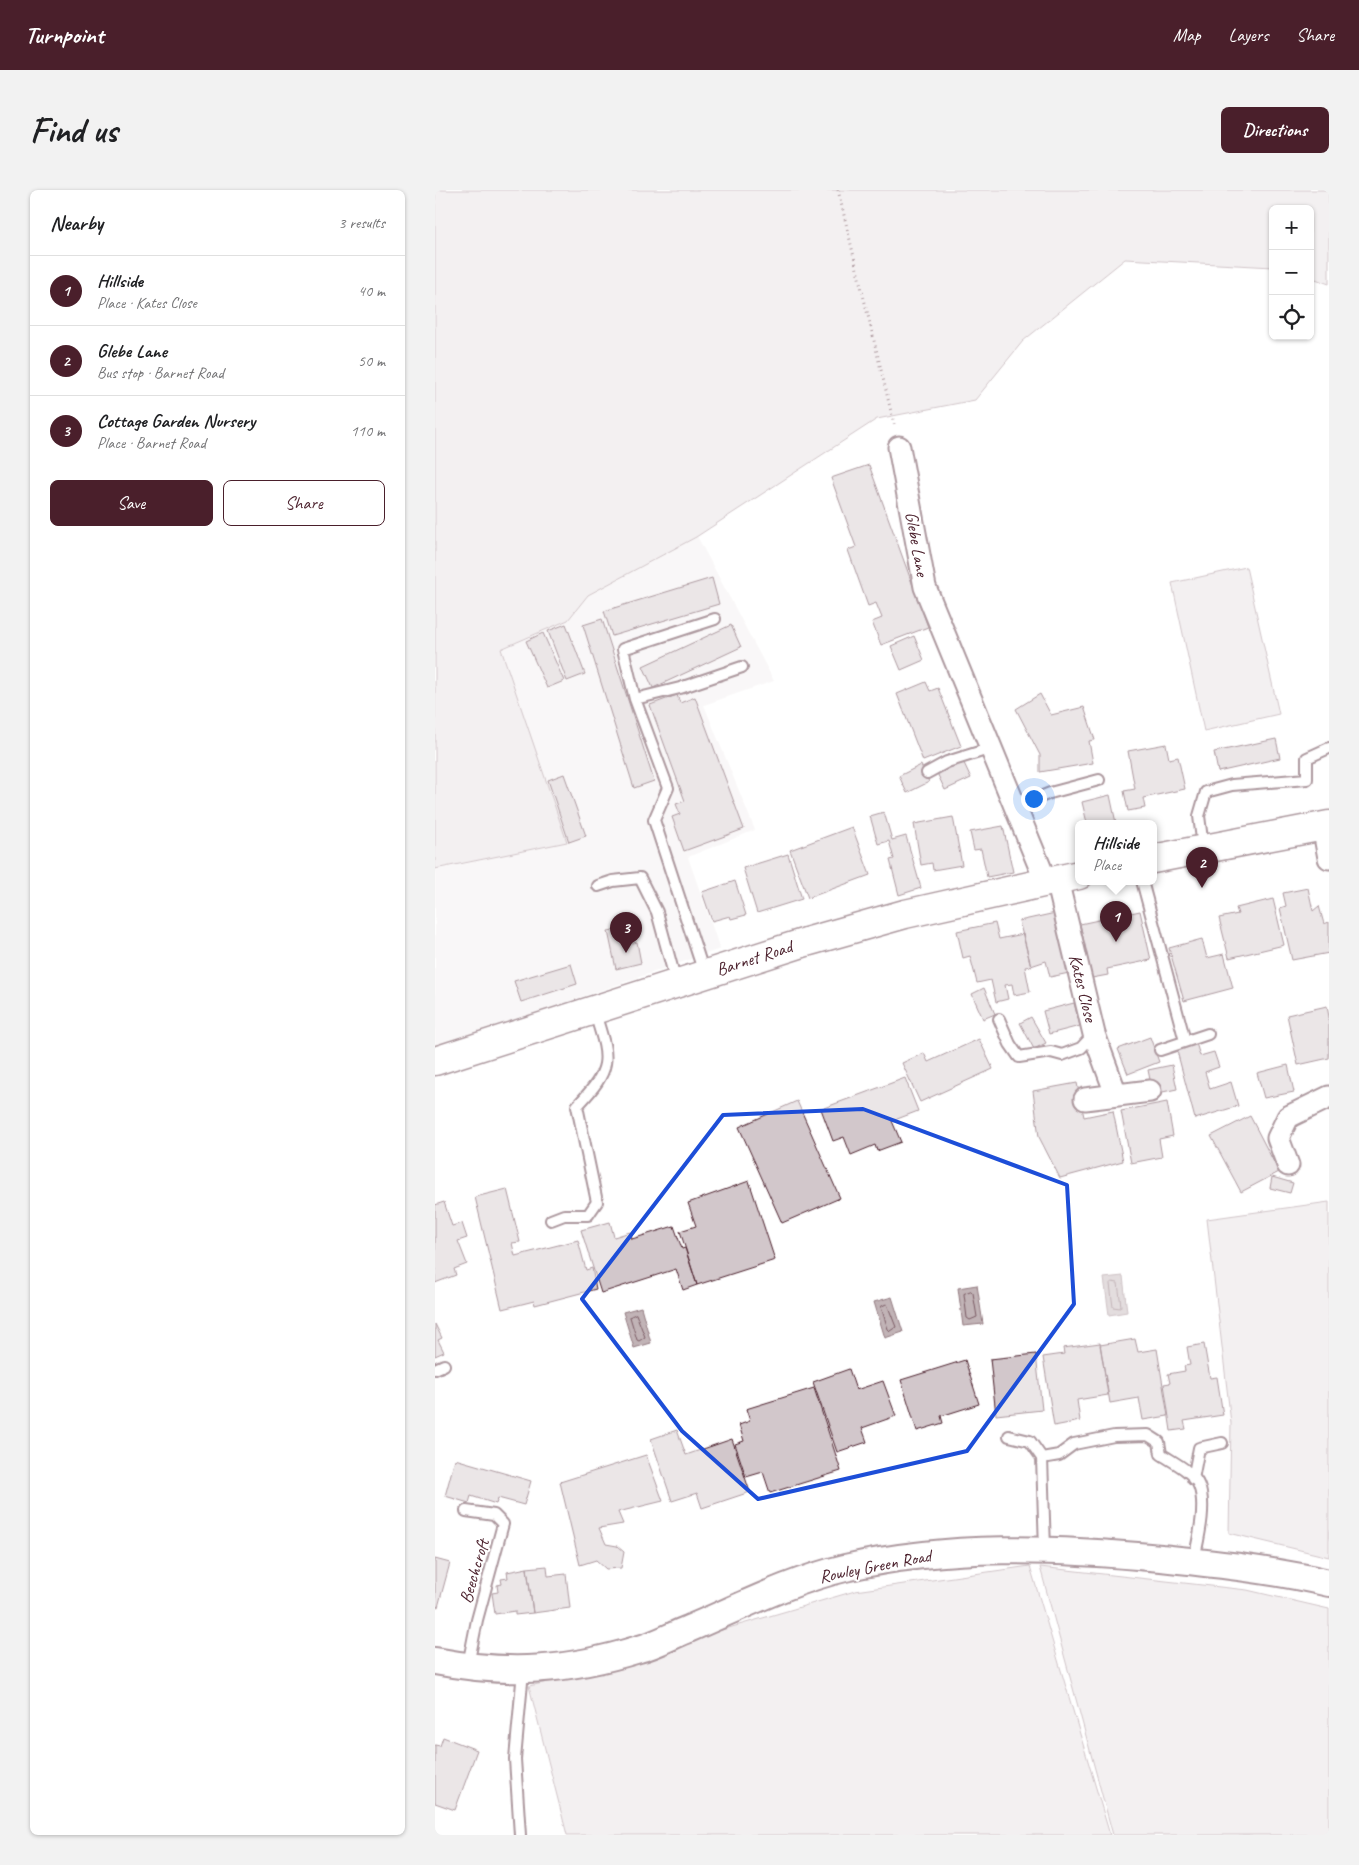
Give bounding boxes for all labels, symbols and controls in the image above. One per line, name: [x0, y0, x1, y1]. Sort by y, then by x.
text: Turnpoint: [25, 20, 104, 50]
text: Map: [1173, 24, 1201, 46]
text: Layers: [1229, 24, 1268, 46]
text: Share: [1296, 24, 1334, 46]
button: Directions: [1221, 107, 1329, 153]
text: Find us: [30, 108, 117, 153]
map controls: [1269, 205, 1314, 340]
button: +: [1269, 205, 1314, 250]
text: Nearby: [50, 210, 103, 236]
text: 3 results: [338, 213, 385, 233]
button: −: [1269, 250, 1314, 295]
text: Hillside: [97, 269, 143, 293]
text: 1: [62, 281, 70, 301]
text: 40 m: [358, 281, 385, 301]
text: Place · Kates Close: [97, 293, 197, 313]
button: locate: [1269, 295, 1314, 340]
text: Glebe Lane: [97, 339, 167, 363]
text: 2: [62, 351, 70, 371]
text: 50 m: [358, 351, 385, 371]
text: Bus stop · Barnet Road: [97, 363, 224, 383]
text: Cottage Garden Nursery: [97, 409, 255, 433]
text: 3: [62, 421, 70, 441]
text: 110 m: [351, 421, 385, 441]
text: Place · Barnet Road: [97, 433, 206, 453]
button: Save: [50, 480, 213, 526]
button: Share: [223, 480, 385, 526]
street label: Glebe Lane: [901, 510, 934, 579]
your location: [1021, 786, 1047, 812]
popup: [1075, 820, 1157, 885]
text: Hillside: [1093, 831, 1139, 855]
pin: 2: [1186, 847, 1218, 888]
text: Place: [1093, 855, 1121, 875]
pin: 1: [1100, 901, 1132, 942]
pin: 3: [610, 912, 642, 953]
street label: Barnet Road: [713, 934, 798, 981]
street label: Kates Close: [1064, 952, 1102, 1025]
street label: Beechcroft: [454, 1535, 494, 1606]
street label: Rowley Green Road: [817, 1544, 936, 1588]

